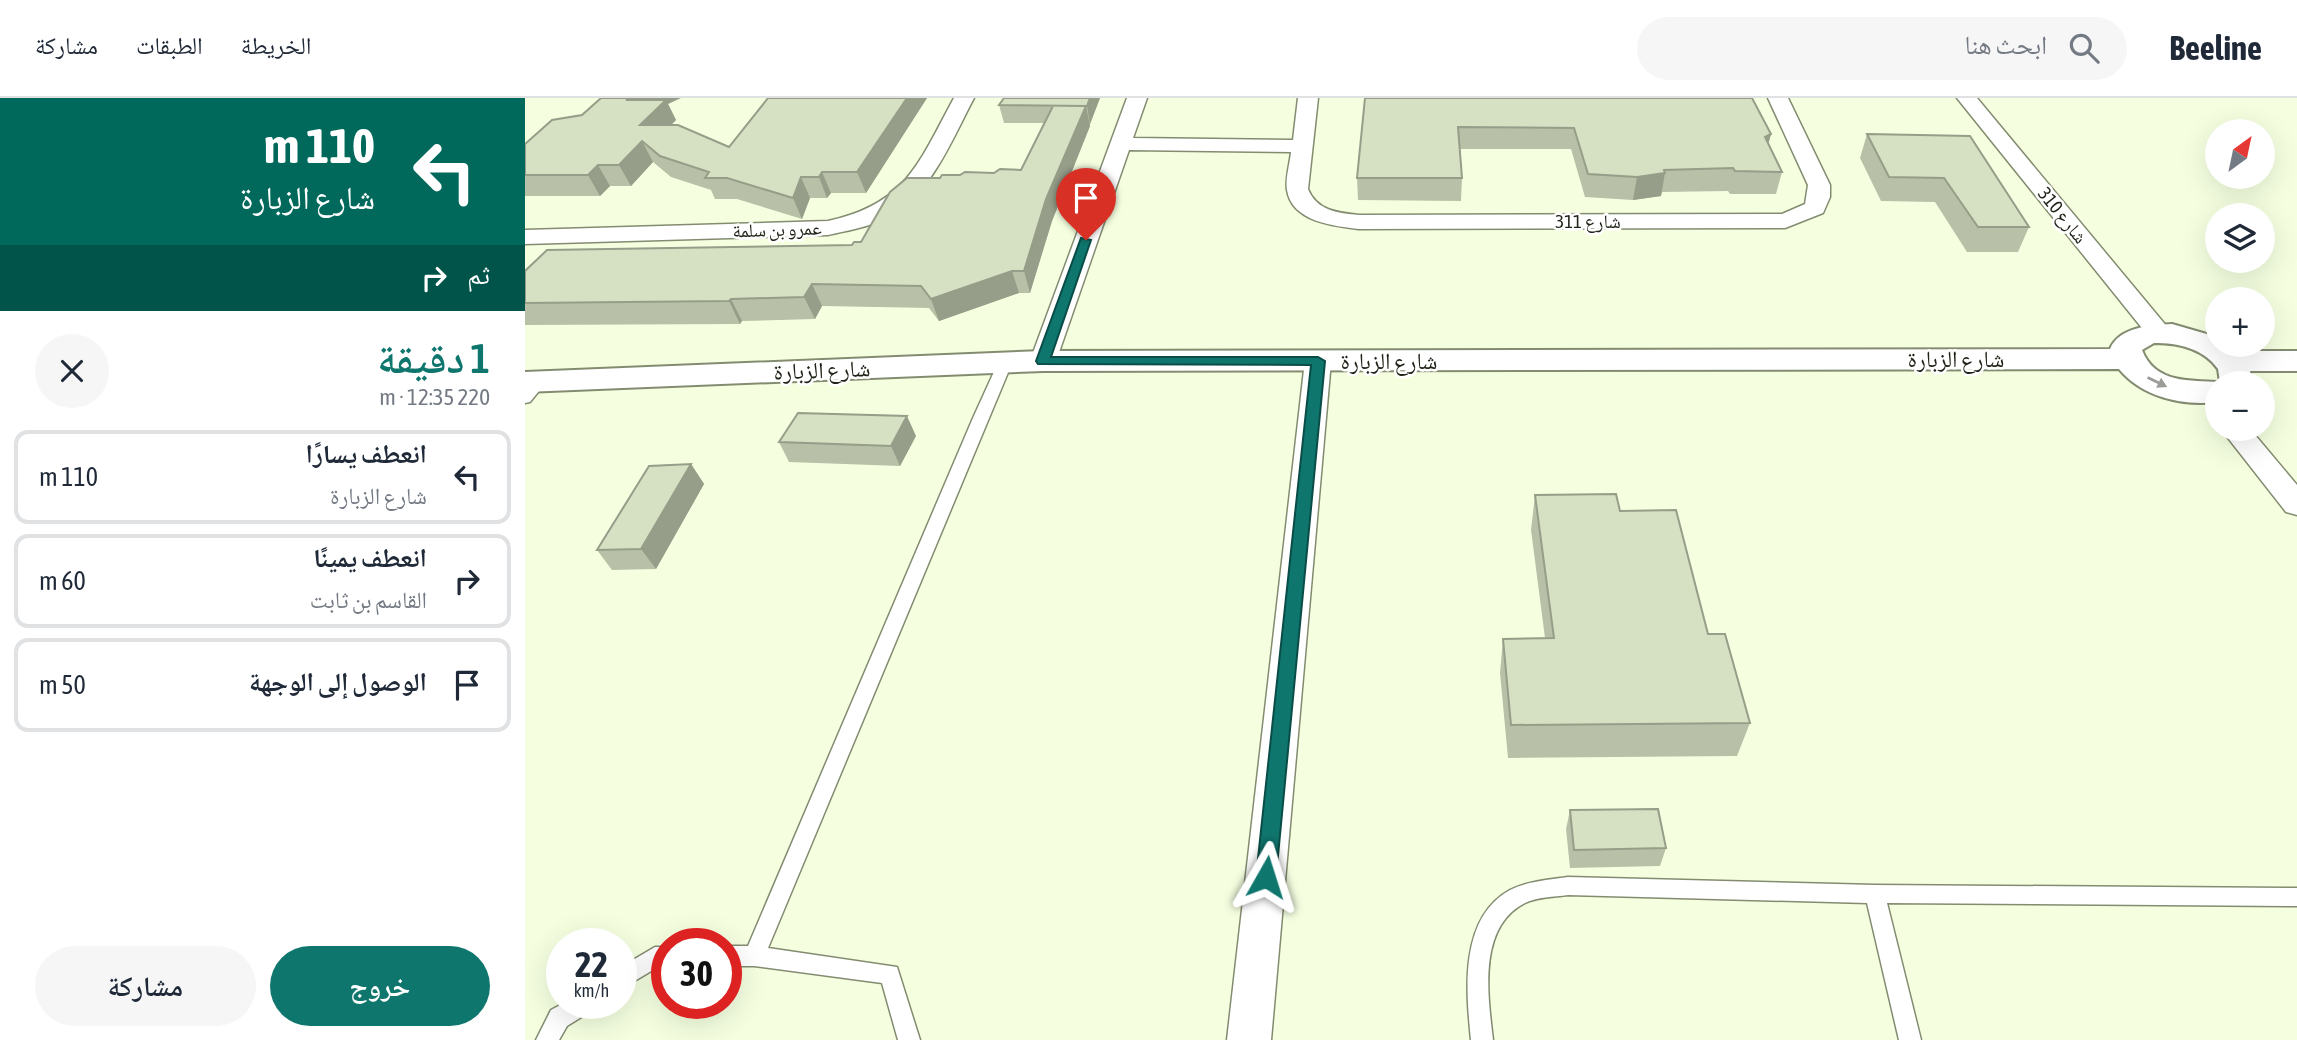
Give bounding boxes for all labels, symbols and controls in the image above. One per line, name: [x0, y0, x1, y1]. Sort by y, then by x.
search box: [1637, 17, 2127, 80]
icon: search: [2065, 29, 2103, 67]
text: Beeline: [2169, 29, 2262, 67]
text: ابحث هنا: [1964, 30, 2047, 60]
text: مشاركة: [35, 32, 98, 59]
text: الطبقات: [136, 32, 203, 59]
text: الخريطة: [241, 32, 311, 59]
text: 110 m: [264, 117, 375, 173]
north arrow: [2205, 119, 2275, 189]
map controls: [2205, 119, 2275, 441]
icon: left: [399, 126, 490, 217]
pin: [1056, 168, 1116, 240]
text: شارع الزبارة: [240, 179, 375, 216]
icon: arrive: [1067, 179, 1105, 217]
street label: شارع 310: [2033, 183, 2092, 248]
button: layers: [2205, 203, 2275, 273]
street label: شارع 311: [1555, 210, 1621, 233]
street label: عمرو بن سلمة: [732, 216, 822, 243]
icon: right: [415, 259, 453, 297]
text: ثم: [467, 260, 490, 290]
button: +: [2205, 287, 2275, 357]
button: close: [35, 334, 109, 408]
text: 1 دقيقة: [377, 334, 490, 382]
street label: شارع الزبارة: [1908, 346, 2004, 374]
street label: شارع الزبارة: [1341, 348, 1437, 376]
street label: شارع الزبارة: [773, 355, 871, 387]
button: −: [2205, 371, 2275, 441]
one-way arrow: [2147, 376, 2167, 388]
text: 220 m · 12:35: [379, 384, 490, 410]
text: انعطف يسارًا: [306, 439, 427, 469]
icon: left: [448, 458, 486, 496]
text: 110 m: [39, 462, 98, 492]
text: شارع الزبارة: [330, 483, 427, 509]
text: انعطف يمينًا: [313, 543, 427, 573]
icon: right: [448, 562, 486, 600]
text: 60 m: [39, 566, 86, 596]
text: القاسم بن ثابت: [310, 587, 427, 613]
icon: arrive: [448, 666, 486, 704]
text: الوصول إلى الوجهة: [249, 667, 427, 697]
text: 50 m: [39, 670, 86, 700]
position arrow: [1229, 840, 1303, 914]
speed limit sign: 30: [651, 928, 742, 1019]
text: 22: [575, 944, 608, 984]
button: مشاركة: [35, 946, 256, 1026]
button: خروج: [270, 946, 490, 1026]
text: km/h: [574, 980, 609, 1001]

